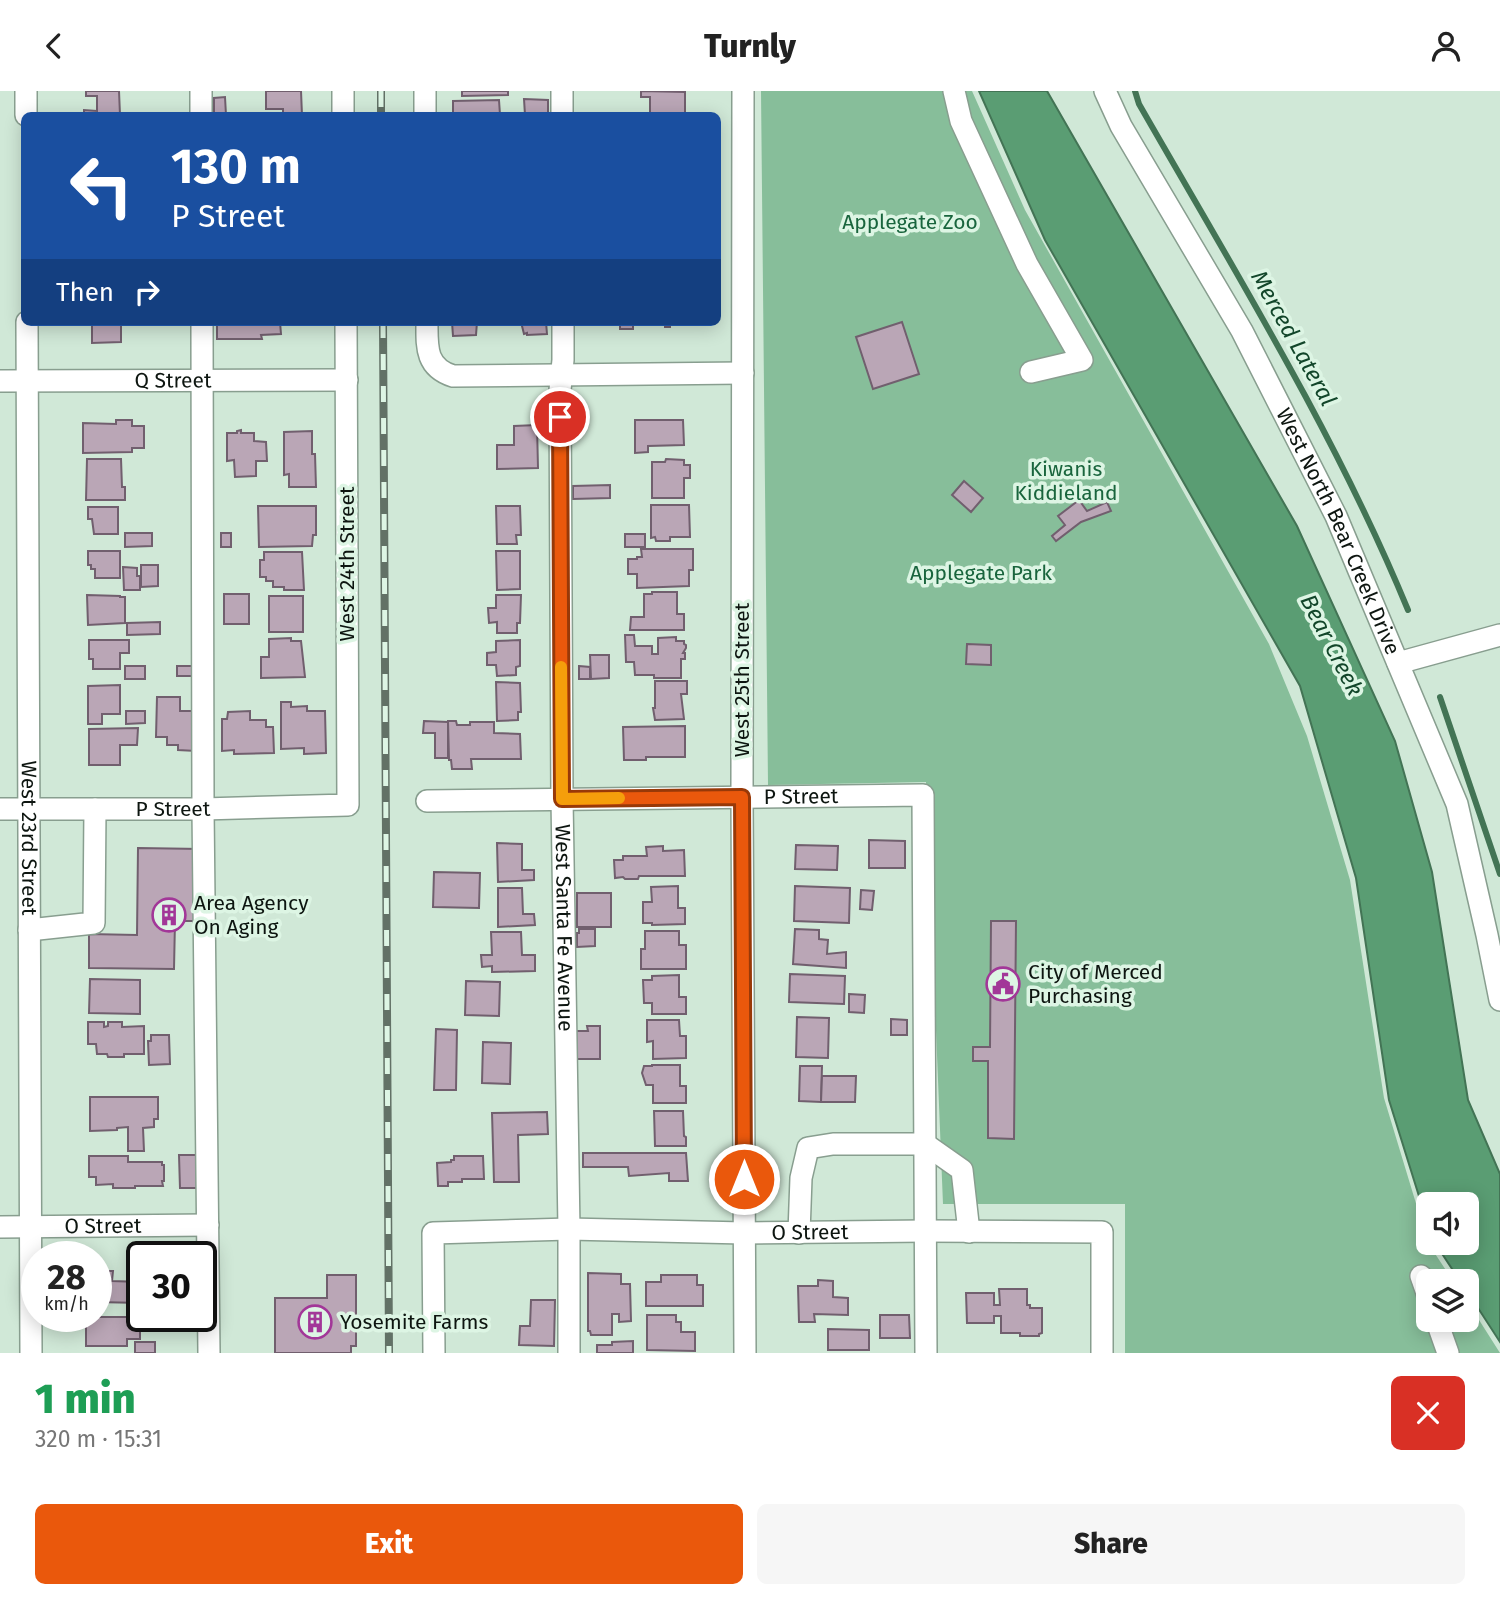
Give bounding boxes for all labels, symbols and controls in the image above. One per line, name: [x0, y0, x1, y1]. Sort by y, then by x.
icon: back: [35, 27, 73, 65]
text: Turnly: [704, 27, 796, 65]
icon: person: [1427, 27, 1465, 65]
text: 130 m: [171, 137, 301, 196]
icon: left: [56, 140, 147, 231]
text: P Street: [171, 197, 285, 235]
park label: Applegate Zoo: [842, 209, 978, 235]
water label: Merced Lateral: [1245, 265, 1343, 411]
icon: right: [128, 273, 166, 311]
text: Then: [56, 277, 114, 308]
street label: Q Street: [134, 367, 212, 394]
pin: [530, 387, 590, 447]
icon: arrive: [541, 398, 579, 436]
street label: West North Bear Creek Drive: [1270, 404, 1406, 658]
park label: Kiwanis Kiddieland: [1014, 456, 1118, 506]
street label: West 24th Street: [334, 486, 360, 641]
park label: Applegate Park: [910, 560, 1052, 586]
water label: Bear Creek: [1295, 590, 1369, 700]
street label: West 25th Street: [729, 602, 755, 757]
street label: West 23rd Street: [16, 760, 42, 916]
street label: P Street: [763, 783, 839, 810]
street label: P Street: [136, 796, 211, 822]
street label: West Santa Fe Avenue: [549, 824, 579, 1032]
place label: Area Agency On Aging: [194, 890, 309, 940]
building icon: Area Agency On Aging: [150, 896, 188, 934]
place label: City of Merced Purchasing: [1028, 959, 1163, 1009]
public building icon: City of Merced Purchasing: [984, 965, 1022, 1003]
position arrow: [707, 1142, 781, 1216]
map controls: [1416, 1192, 1479, 1332]
button: sound: [1416, 1192, 1479, 1255]
street label: O Street: [64, 1213, 142, 1239]
street label: O Street: [771, 1219, 849, 1246]
speed limit sign: 30: [126, 1241, 217, 1332]
text: 28: [47, 1256, 86, 1298]
button: layers: [1416, 1269, 1479, 1332]
text: km/h: [44, 1293, 89, 1315]
building icon: Yosemite Farms: [296, 1303, 334, 1341]
place label: Yosemite Farms: [340, 1309, 489, 1335]
text: 1 min: [35, 1374, 136, 1424]
button: close: [1391, 1376, 1465, 1450]
text: 320 m · 15:31: [35, 1425, 162, 1453]
button: Exit: [35, 1504, 743, 1584]
button: Share: [757, 1504, 1465, 1584]

